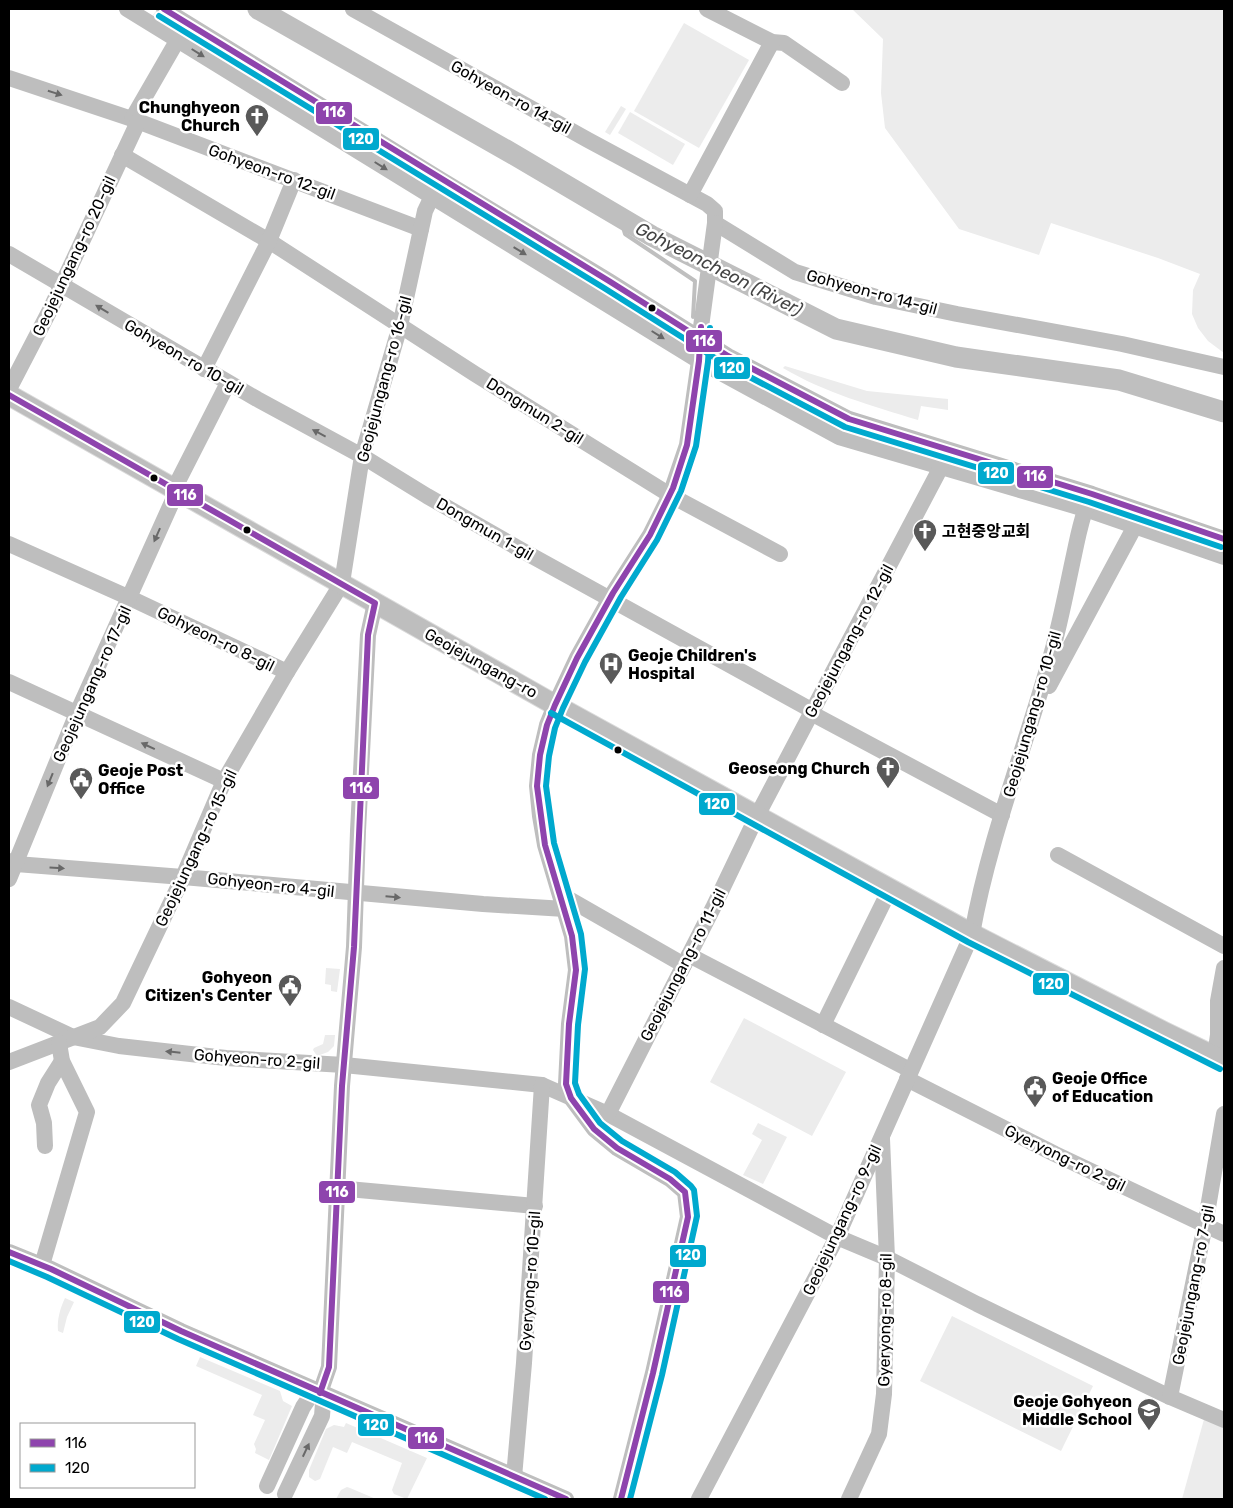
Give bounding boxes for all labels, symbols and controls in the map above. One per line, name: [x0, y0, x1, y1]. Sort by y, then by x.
one-way arrow: [191, 49, 204, 58]
street label: Gohyeon-ro 14-gil: [448, 56, 574, 138]
one-way arrow: [48, 89, 63, 97]
place label: Chunghyeon Church: [139, 98, 240, 135]
line badge: 116: [315, 101, 353, 125]
church icon: Chunghyeon Church: [244, 103, 270, 137]
text: 116: [322, 104, 346, 121]
line badge: 120: [342, 127, 380, 151]
text: 120: [348, 131, 374, 148]
street label: Gohyeon-ro 12-gil: [206, 140, 338, 204]
one-way arrow: [374, 162, 387, 171]
street label: Geojejungang-ro 20-gil: [29, 173, 119, 339]
water label: Gohyeoncheon (River): [632, 217, 806, 321]
one-way arrow: [513, 246, 526, 255]
street label: Gohyeon-ro 14-gil: [805, 265, 939, 319]
street label: Geojejungang-ro 16-gil: [353, 294, 415, 464]
unlabelled marker: [647, 303, 657, 313]
one-way arrow: [95, 304, 108, 313]
street label: Gohyeon-ro 10-gil: [121, 315, 247, 399]
line badge: 116: [685, 329, 723, 353]
one-way arrow: [652, 330, 665, 340]
text: 116: [692, 333, 716, 350]
line badge: 120: [713, 356, 751, 380]
text: 120: [719, 360, 745, 377]
street label: Dongmun 2-gil: [483, 374, 587, 448]
one-way arrow: [312, 428, 326, 437]
line badge: 120: [977, 461, 1015, 485]
text: 120: [983, 465, 1009, 482]
line badge: 116: [1016, 465, 1054, 489]
text: 116: [1023, 468, 1047, 485]
unlabelled marker: [149, 473, 159, 483]
line badge: 116: [166, 483, 204, 507]
text: 116: [173, 487, 197, 504]
street label: Dongmun 1-gil: [433, 494, 537, 564]
church icon: 고현중앙교회: [912, 518, 938, 552]
place label: 고현중앙교회: [942, 522, 1030, 541]
unlabelled marker: [242, 525, 252, 535]
one-way arrow: [153, 528, 161, 542]
street label: Geojejungang-ro 12-gil: [801, 561, 897, 721]
street label: Gohyeon-ro 8-gil: [154, 602, 278, 676]
street label: Geojejungang-ro 17-gil: [49, 603, 135, 765]
street label: Geojejungang-ro: [421, 624, 541, 702]
street label: Geojejungang-ro 10-gil: [999, 629, 1065, 799]
place label: Geoje Children's Hospital: [628, 646, 757, 683]
hospital icon: Geoje Children's Hospital: [598, 651, 624, 685]
one-way arrow: [141, 741, 155, 749]
unlabelled marker: [613, 745, 623, 755]
church icon: Geoseong Church: [875, 755, 901, 789]
place label: Geoseong Church: [728, 759, 870, 778]
place label: Geoje Post Office: [98, 761, 184, 798]
public building icon: Geoje Post Office: [68, 766, 94, 800]
street label: Geojejungang-ro 15-gil: [151, 766, 241, 930]
one-way arrow: [46, 773, 54, 788]
line badge: 116: [342, 776, 380, 800]
text: 116: [349, 780, 373, 797]
line badge: 120: [698, 792, 736, 816]
text: 120: [704, 796, 730, 813]
one-way arrow: [49, 864, 65, 872]
street label: Gohyeon-ro 4-gil: [206, 869, 336, 901]
street label: Geojejungang-ro 11-gil: [636, 886, 730, 1044]
one-way arrow: [385, 893, 401, 901]
place label: Gohyeon Citizen's Center: [145, 968, 273, 1005]
line badge: 120: [1032, 972, 1070, 996]
public building icon: Gohyeon Citizen's Center: [277, 973, 303, 1007]
text: 120: [1038, 976, 1064, 993]
street label: Gohyeon-ro 2-gil: [193, 1045, 321, 1073]
one-way arrow: [165, 1048, 181, 1056]
place label: Geoje Office of Education: [1052, 1069, 1153, 1106]
public building icon: Geoje Office of Education: [1022, 1074, 1048, 1108]
street label: Gyeryong-ro 2-gil: [1001, 1120, 1129, 1196]
street label: Geojejungang-ro 9-gil: [799, 1142, 885, 1298]
line badge: 116: [318, 1180, 356, 1204]
text: 116: [325, 1184, 349, 1201]
street label: Geojejungang-ro 7-gil: [1168, 1203, 1218, 1367]
street label: Gyeryong-ro 10-gil: [516, 1210, 544, 1352]
line badge: 120: [669, 1244, 707, 1268]
text: 120: [675, 1247, 701, 1264]
street label: Gyeryong-ro 8-gil: [874, 1253, 896, 1387]
line badge: 116: [652, 1280, 690, 1304]
text: 116: [659, 1284, 683, 1301]
line badge: 120: [123, 1310, 161, 1334]
text: 120: [129, 1314, 155, 1331]
place label: Geoje Gohyeon Middle School: [1013, 1392, 1132, 1429]
school or university icon: Geoje Gohyeon Middle School: [1136, 1397, 1162, 1431]
line badge: 120: [357, 1413, 395, 1437]
text: 120: [363, 1417, 389, 1434]
legend: [20, 1423, 195, 1488]
line badge: 116: [407, 1426, 445, 1450]
text: 116: [414, 1430, 438, 1447]
text: 116: [65, 1434, 87, 1452]
one-way arrow: [302, 1443, 310, 1457]
text: 120: [65, 1459, 90, 1477]

